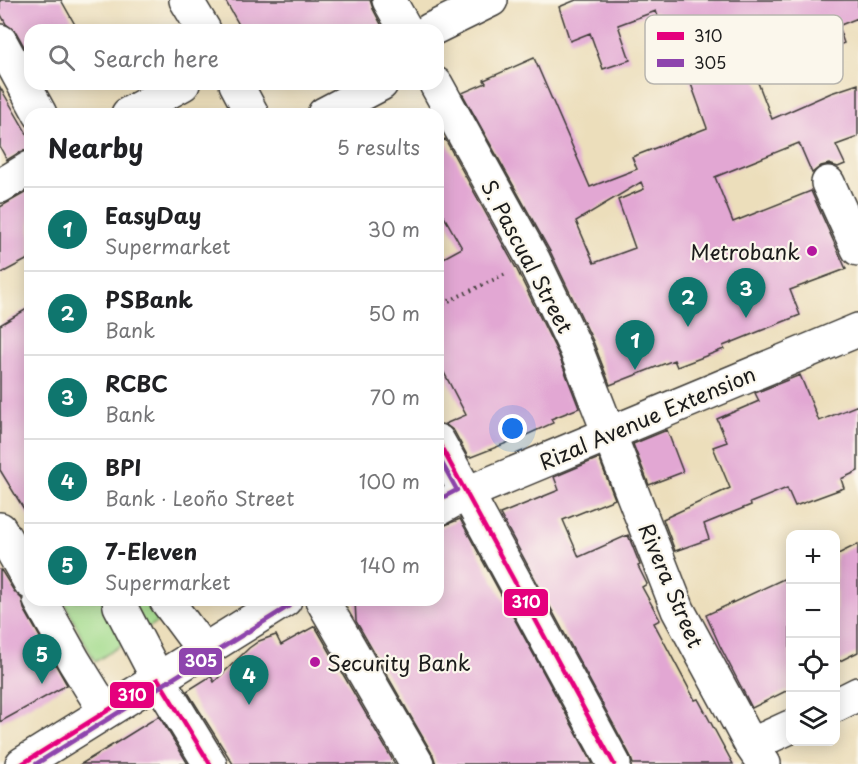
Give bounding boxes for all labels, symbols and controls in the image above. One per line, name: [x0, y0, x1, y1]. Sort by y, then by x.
legend: [645, 15, 843, 84]
text: 310: [694, 23, 722, 47]
search box: [24, 24, 444, 90]
icon: search: [45, 41, 78, 74]
text: Search here: [93, 41, 219, 74]
text: 305: [694, 50, 726, 74]
text: Nearby: [48, 128, 143, 167]
text: 5 results: [337, 132, 420, 162]
street label: S. Pascual Street: [474, 173, 582, 339]
text: EasyDay: [105, 198, 201, 231]
text: 1: [63, 214, 72, 244]
text: 30 m: [367, 214, 420, 244]
text: Supermarket: [105, 231, 231, 261]
place label: Metrobank: [690, 235, 800, 267]
marker: Metrobank: [805, 244, 819, 258]
pin: 3: [726, 268, 766, 318]
pin: 2: [668, 278, 708, 327]
text: PSBank: [105, 282, 193, 315]
text: 2: [60, 298, 75, 328]
text: 50 m: [368, 298, 420, 328]
text: Bank: [105, 315, 155, 345]
pin: 1: [616, 320, 654, 370]
street label: Rizal Avenue Extension: [534, 357, 760, 477]
text: RCBC: [105, 366, 168, 399]
text: 3: [61, 382, 74, 412]
text: 70 m: [370, 382, 420, 412]
text: Bank: [105, 399, 155, 429]
your location: [498, 414, 527, 443]
text: BPI: [105, 450, 142, 483]
text: 4: [61, 466, 74, 496]
text: 100 m: [359, 466, 420, 496]
text: Bank · Leoño Street: [105, 483, 294, 513]
street label: Rivera Street: [631, 518, 713, 652]
map controls: [786, 530, 840, 746]
button: +: [786, 530, 840, 584]
text: 7-Eleven: [105, 534, 197, 567]
text: 5: [61, 550, 74, 580]
text: 140 m: [360, 550, 420, 580]
text: Supermarket: [105, 567, 231, 597]
button: −: [786, 584, 840, 638]
line badge: 310: [503, 588, 549, 617]
text: 310: [511, 589, 541, 613]
pin: 5: [22, 634, 62, 684]
button: locate: [786, 638, 840, 692]
place label: Security Bank: [327, 646, 471, 678]
line badge: 305: [178, 647, 223, 676]
text: 305: [185, 648, 217, 672]
marker: Security Bank: [308, 655, 322, 669]
pin: 4: [230, 656, 268, 705]
line badge: 310: [109, 681, 155, 709]
text: 310: [117, 682, 147, 706]
button: layers: [786, 692, 840, 746]

